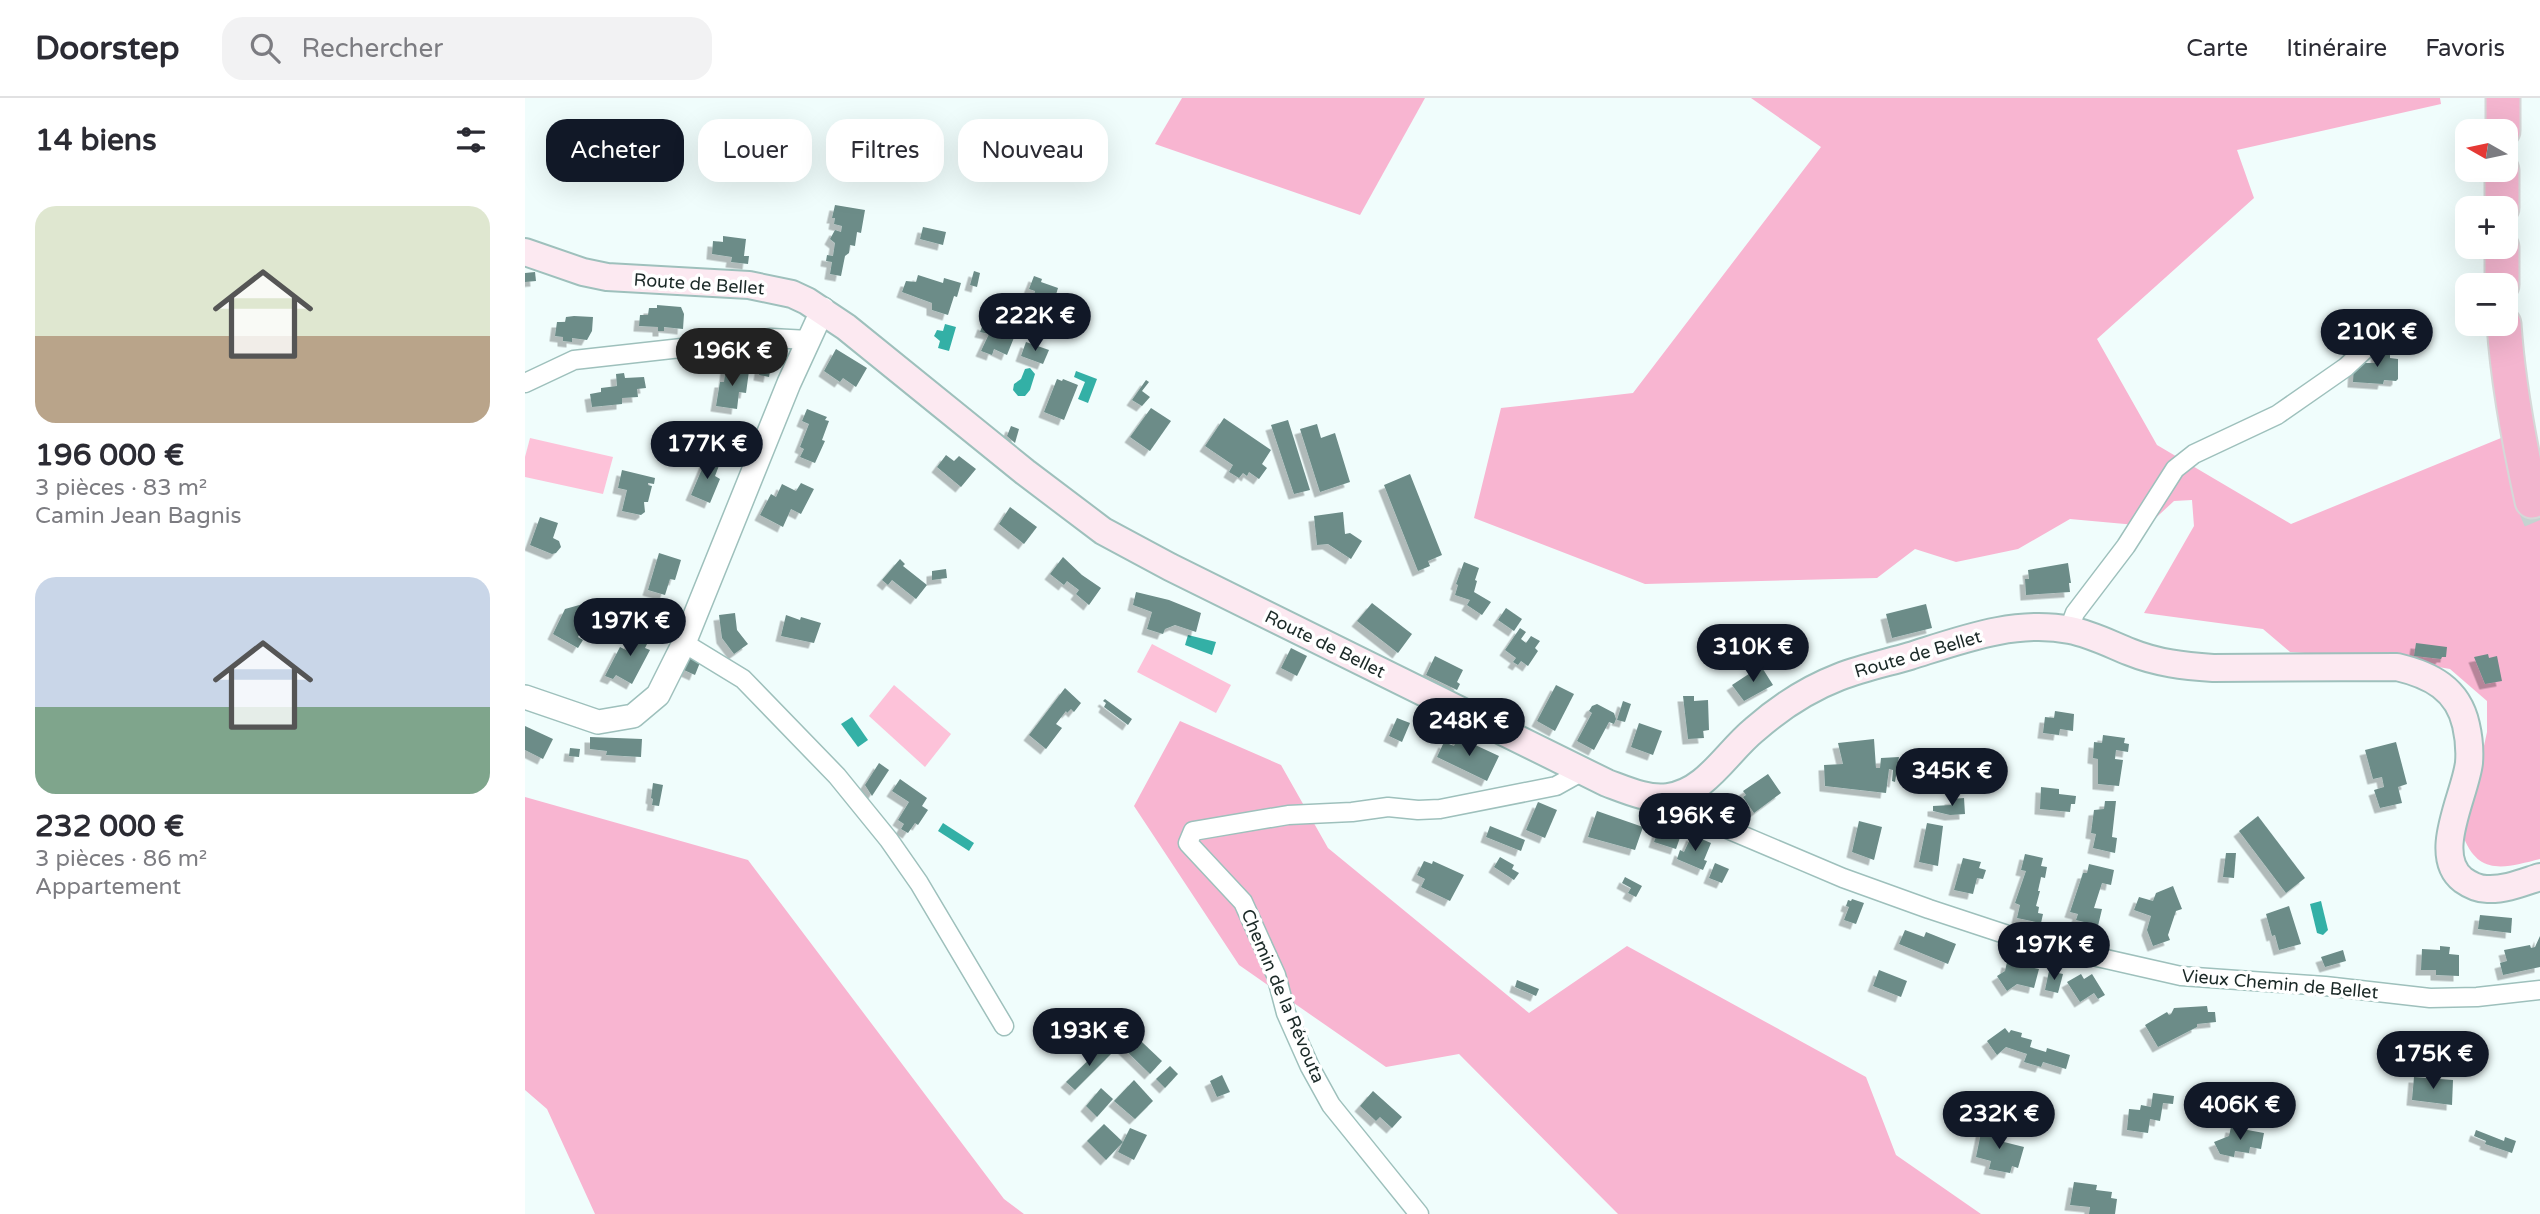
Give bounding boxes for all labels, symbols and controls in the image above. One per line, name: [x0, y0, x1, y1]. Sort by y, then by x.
search box: [222, 17, 712, 80]
text: Doorstep: [35, 29, 180, 68]
icon: search: [246, 29, 284, 67]
text: Rechercher: [302, 33, 443, 64]
text: Carte: [2186, 34, 2248, 63]
text: Itinéraire: [2286, 34, 2387, 63]
text: Favoris: [2425, 34, 2505, 63]
chip: Acheter: [546, 119, 684, 182]
chip: Louer: [698, 119, 812, 182]
chip: Filtres: [826, 119, 944, 182]
chip: Nouveau: [958, 119, 1108, 182]
north arrow: [2455, 119, 2518, 182]
map controls: [2455, 119, 2518, 336]
icon: filters: [452, 121, 490, 159]
text: 14 biens: [35, 122, 157, 159]
button: +: [2455, 196, 2518, 259]
icon: home: [200, 251, 326, 377]
street label: Route de Bellet: [633, 268, 765, 300]
button: −: [2455, 273, 2518, 336]
pin: 222K €: [978, 294, 1092, 353]
text: 222K €: [995, 302, 1075, 330]
pin: 210K €: [2320, 310, 2434, 369]
text: 210K €: [2337, 318, 2417, 346]
pin: 196K €: [675, 328, 789, 388]
text: 196K €: [692, 337, 772, 365]
pin: 177K €: [650, 422, 764, 481]
text: 177K €: [667, 430, 747, 458]
text: 196 000 €: [35, 437, 184, 474]
text: 3 pièces · 83 m²: [35, 474, 207, 502]
text: Camin Jean Bagnis: [35, 502, 242, 530]
pin: 197K €: [573, 598, 687, 658]
street label: Route de Bellet: [1261, 605, 1389, 683]
text: 197K €: [590, 607, 670, 635]
icon: home: [200, 622, 326, 748]
pin: 310K €: [1696, 624, 1810, 684]
street label: Route de Bellet: [1852, 625, 1984, 683]
text: 310K €: [1713, 633, 1793, 661]
pin: 248K €: [1412, 698, 1526, 758]
text: 248K €: [1429, 707, 1509, 735]
pin: 345K €: [1895, 748, 2009, 808]
text: 345K €: [1912, 757, 1992, 785]
pin: 196K €: [1638, 794, 1752, 853]
text: 196K €: [1655, 802, 1735, 830]
text: 232 000 €: [35, 808, 184, 845]
text: 3 pièces · 86 m²: [35, 845, 207, 873]
text: Appartement: [35, 873, 181, 901]
street label: Chemin de la Révouta: [1236, 906, 1330, 1086]
pin: 197K €: [1997, 922, 2111, 982]
text: 197K €: [2014, 931, 2094, 959]
street label: Vieux Chemin de Bellet: [2181, 964, 2379, 1004]
pin: 193K €: [1032, 1009, 1146, 1068]
text: 193K €: [1049, 1017, 1129, 1045]
pin: 175K €: [2376, 1032, 2490, 1091]
text: 175K €: [2393, 1040, 2473, 1068]
pin: 406K €: [2183, 1082, 2297, 1142]
pin: 232K €: [1942, 1091, 2056, 1151]
text: 406K €: [2200, 1091, 2280, 1119]
text: 232K €: [1959, 1100, 2039, 1128]

